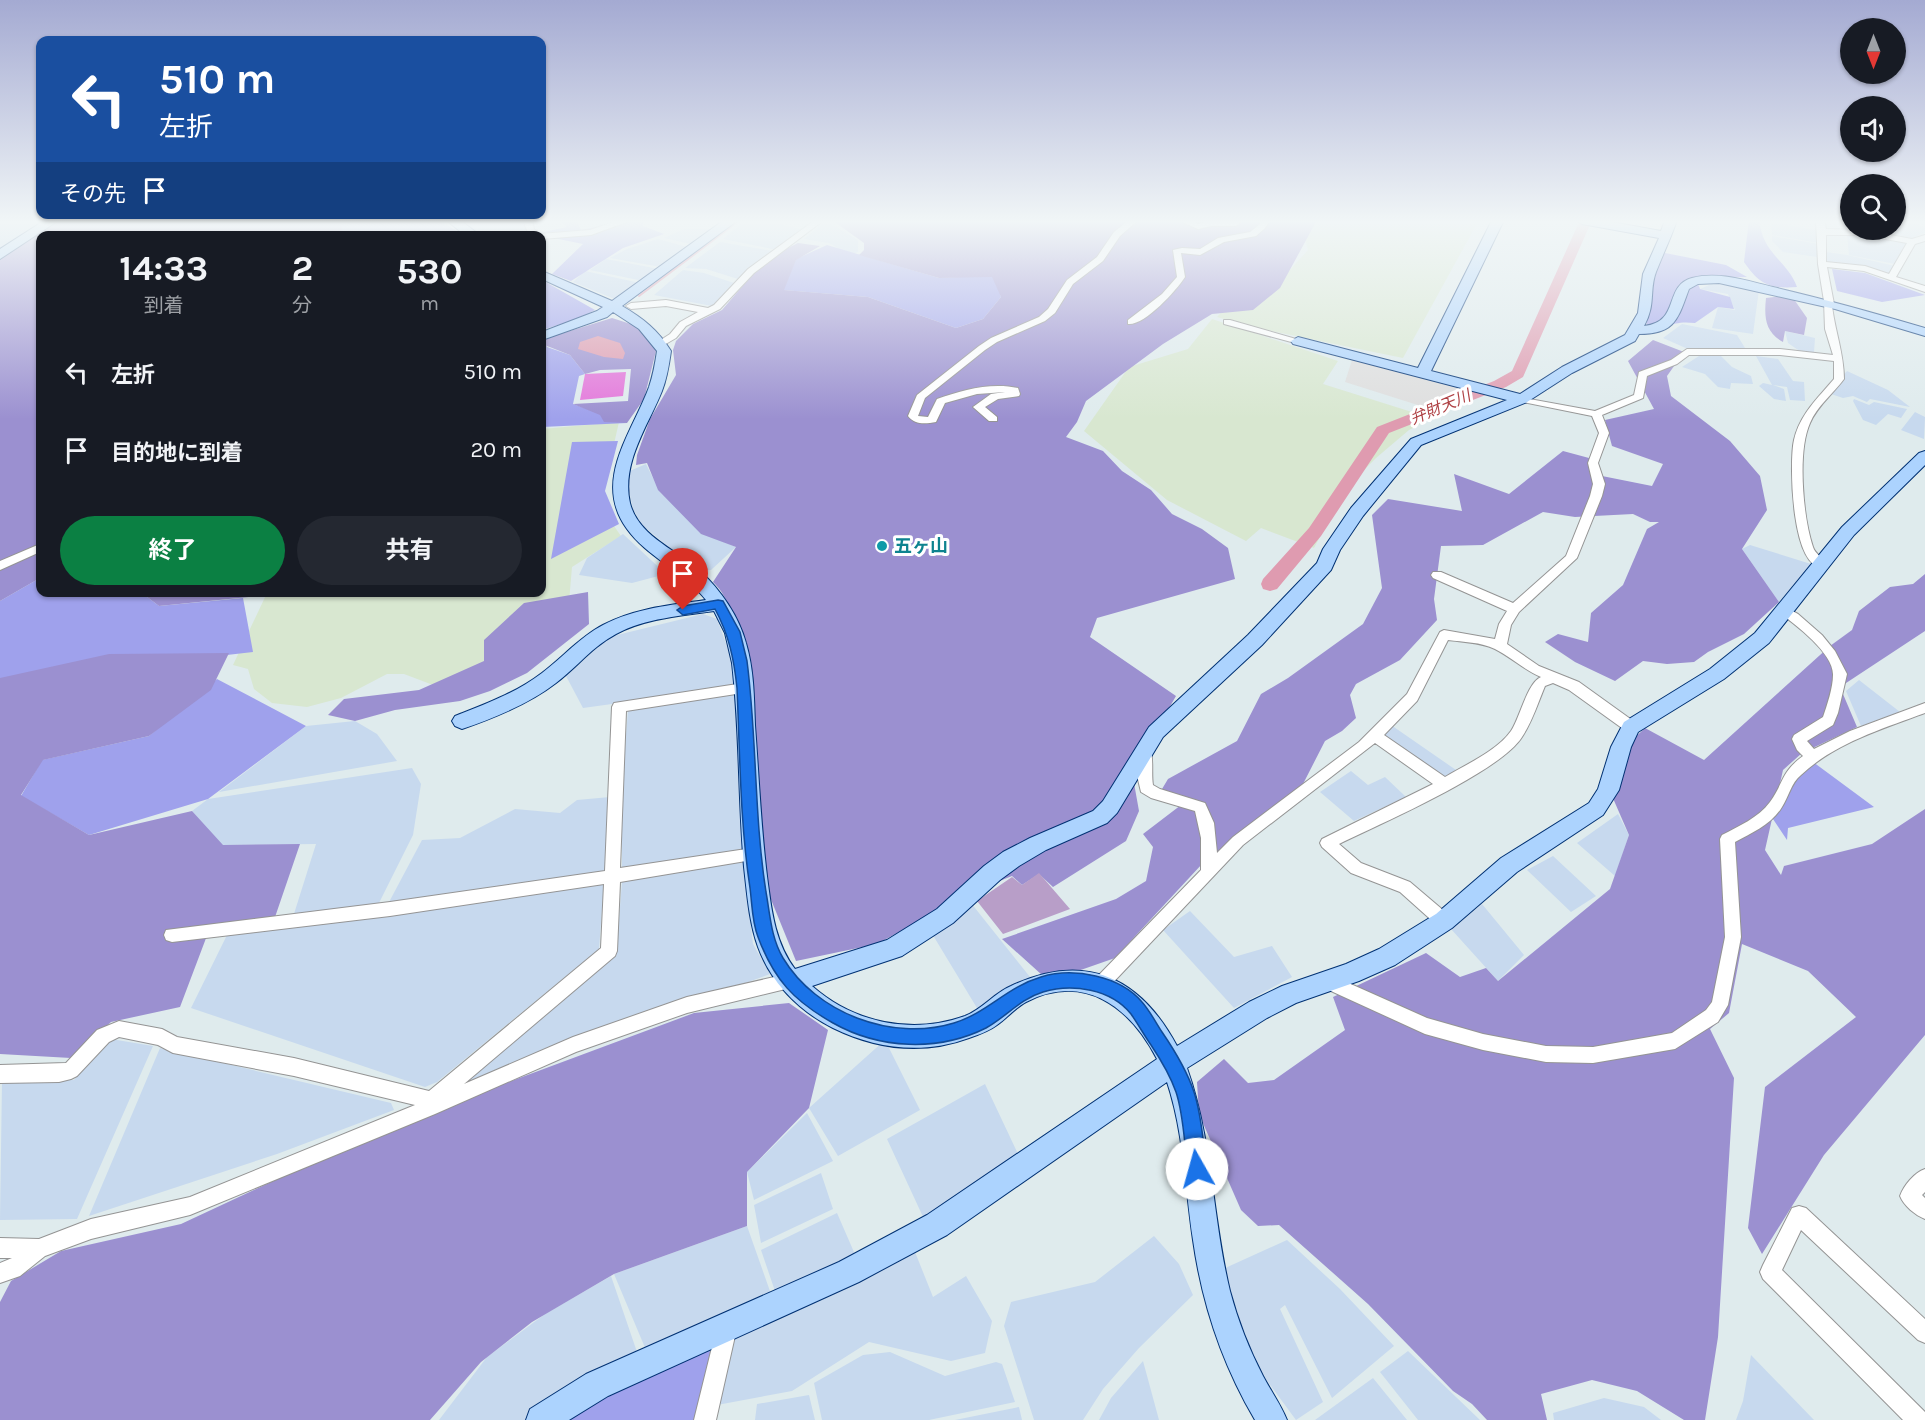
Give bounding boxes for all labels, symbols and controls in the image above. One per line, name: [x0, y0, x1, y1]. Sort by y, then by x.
north arrow: [1840, 18, 1906, 84]
map controls: [1840, 18, 1906, 240]
text: 510 m: [159, 54, 275, 104]
icon: left: [60, 60, 138, 138]
button: sound: [1840, 96, 1906, 162]
text: 左折: [159, 111, 213, 143]
icon: arrive: [138, 174, 171, 207]
button: search: [1840, 174, 1906, 240]
text: その先: [60, 181, 126, 207]
text: 14:33: [119, 247, 208, 289]
text: 2: [291, 247, 313, 289]
text: 530: [397, 250, 463, 292]
text: m: [420, 292, 439, 315]
text: 到着: [144, 294, 184, 317]
text: 分: [292, 294, 312, 317]
icon: left: [60, 356, 93, 389]
text: 510 m: [463, 359, 522, 385]
text: 左折: [111, 362, 155, 388]
water label: 弁財天川: [1407, 385, 1475, 428]
icon: arrive: [60, 434, 93, 467]
text: 20 m: [470, 437, 522, 463]
text: 目的地に到着: [111, 440, 243, 466]
button: 終了: [60, 516, 285, 585]
button: 共有: [297, 516, 522, 585]
place label: 五ヶ山: [894, 535, 948, 557]
marker: 五ヶ山: [875, 539, 889, 553]
pin: [657, 548, 708, 610]
icon: arrive: [666, 557, 699, 590]
position arrow: [1165, 1137, 1229, 1201]

